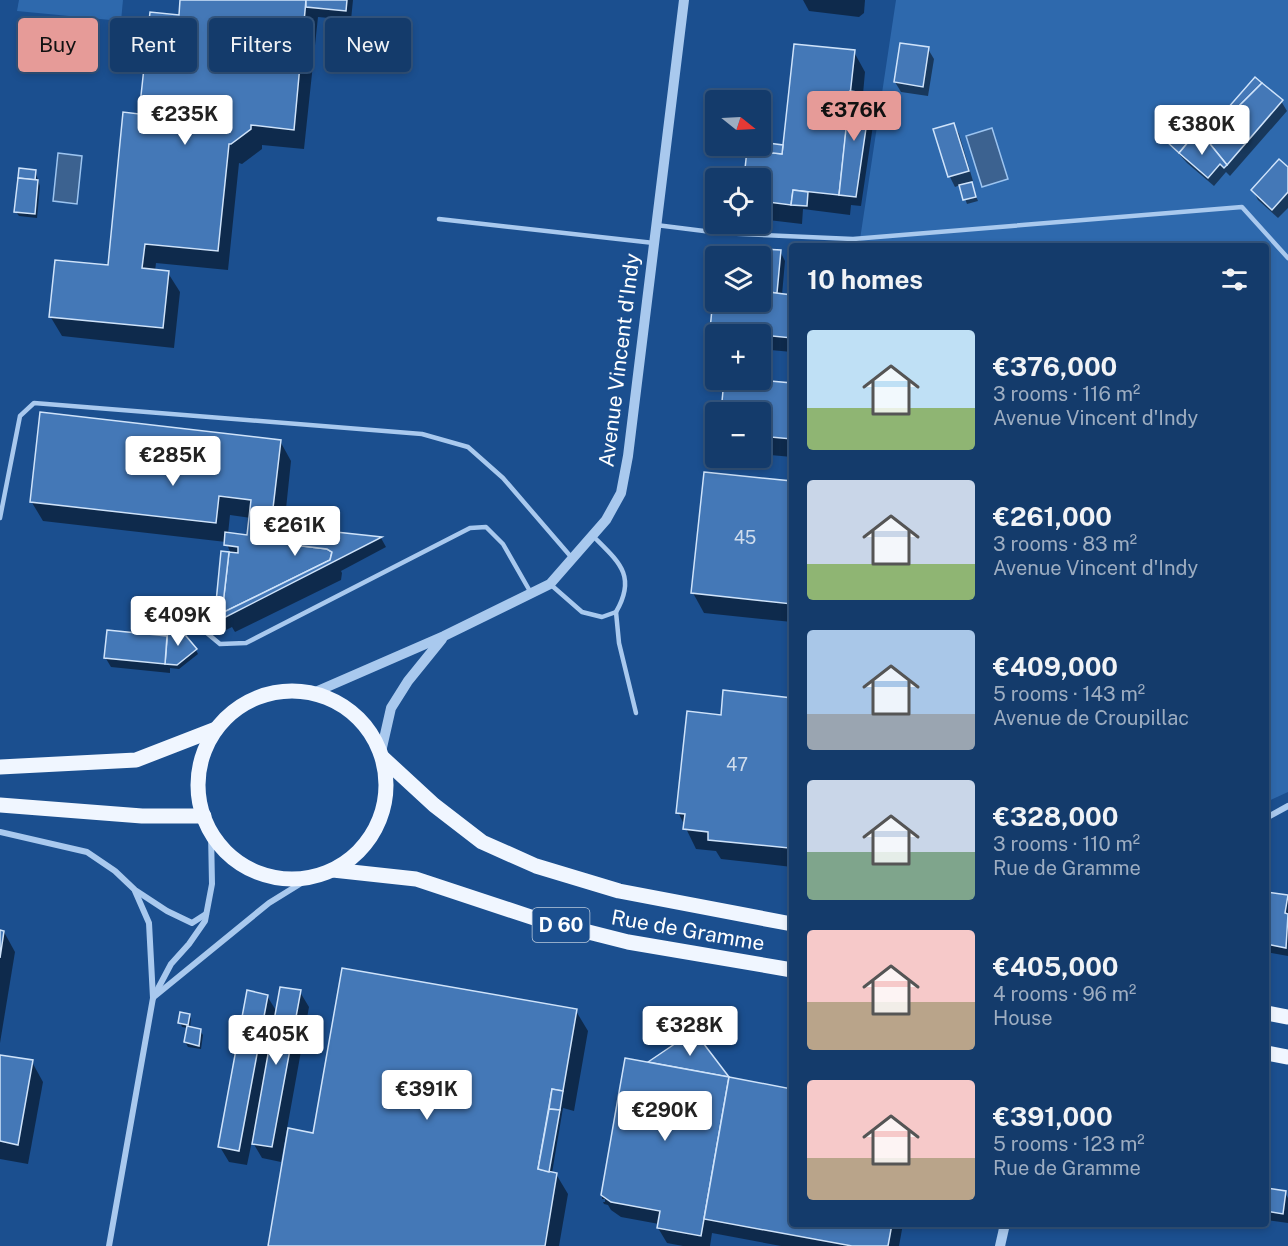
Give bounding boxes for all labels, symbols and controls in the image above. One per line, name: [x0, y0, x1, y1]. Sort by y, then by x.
chip: Buy: [18, 18, 98, 72]
chip: Rent: [110, 18, 197, 72]
chip: Filters: [209, 18, 313, 72]
chip: New: [325, 18, 411, 72]
north arrow: [705, 90, 771, 156]
map controls: [705, 90, 771, 468]
pin: €376K: [812, 91, 896, 142]
pin: €235K: [143, 95, 227, 146]
text: €376K: [821, 98, 887, 122]
text: €235K: [152, 102, 218, 126]
pin: €380K: [1160, 105, 1244, 156]
text: €380K: [1169, 112, 1235, 136]
button: locate: [705, 168, 771, 234]
button: layers: [705, 246, 771, 312]
street label: Avenue Vincent d'Indy: [593, 252, 645, 468]
icon: filters: [1218, 263, 1251, 296]
text: 10 homes: [807, 264, 923, 295]
button: +: [705, 324, 771, 390]
text: €376,000: [993, 351, 1117, 382]
icon: home: [855, 354, 927, 426]
text: 3 rooms · 116 m²: [993, 382, 1140, 406]
button: −: [705, 402, 771, 468]
text: Avenue Vincent d'Indy: [993, 406, 1198, 430]
pin: €285K: [131, 436, 215, 487]
text: €285K: [140, 443, 207, 467]
text: €261,000: [993, 501, 1112, 532]
icon: home: [855, 504, 927, 576]
pin: €261K: [253, 506, 337, 557]
text: €261K: [264, 513, 326, 537]
house number: 45: [734, 527, 756, 548]
text: 3 rooms · 83 m²: [993, 532, 1137, 556]
text: Avenue Vincent d'Indy: [993, 556, 1198, 580]
pin: €409K: [136, 596, 220, 647]
text: €409K: [145, 603, 211, 627]
text: €409,000: [993, 651, 1118, 682]
icon: home: [855, 654, 927, 726]
text: 5 rooms · 143 m²: [993, 682, 1145, 706]
text: Avenue de Croupillac: [993, 706, 1189, 730]
house number: 47: [726, 754, 748, 775]
text: €328,000: [993, 801, 1119, 832]
icon: home: [855, 804, 927, 876]
text: 3 rooms · 110 m²: [993, 832, 1140, 856]
text: Rue de Gramme: [993, 856, 1141, 880]
street label: Rue de Gramme: [609, 904, 767, 956]
road number: D 60: [532, 908, 590, 942]
text: €405,000: [993, 951, 1119, 982]
icon: home: [855, 954, 927, 1026]
text: 4 rooms · 96 m²: [993, 982, 1136, 1006]
pin: €328K: [648, 1006, 732, 1057]
text: House: [993, 1006, 1053, 1030]
text: €328K: [657, 1013, 723, 1037]
pin: €405K: [234, 1015, 318, 1066]
text: €405K: [243, 1022, 309, 1046]
pin: €391K: [385, 1070, 469, 1121]
text: €391K: [396, 1077, 458, 1101]
pin: €290K: [623, 1091, 707, 1142]
text: €290K: [632, 1098, 698, 1122]
text: €391,000: [993, 1101, 1113, 1132]
icon: home: [855, 1104, 927, 1176]
text: 5 rooms · 123 m²: [993, 1132, 1145, 1156]
text: Rue de Gramme: [993, 1156, 1141, 1180]

